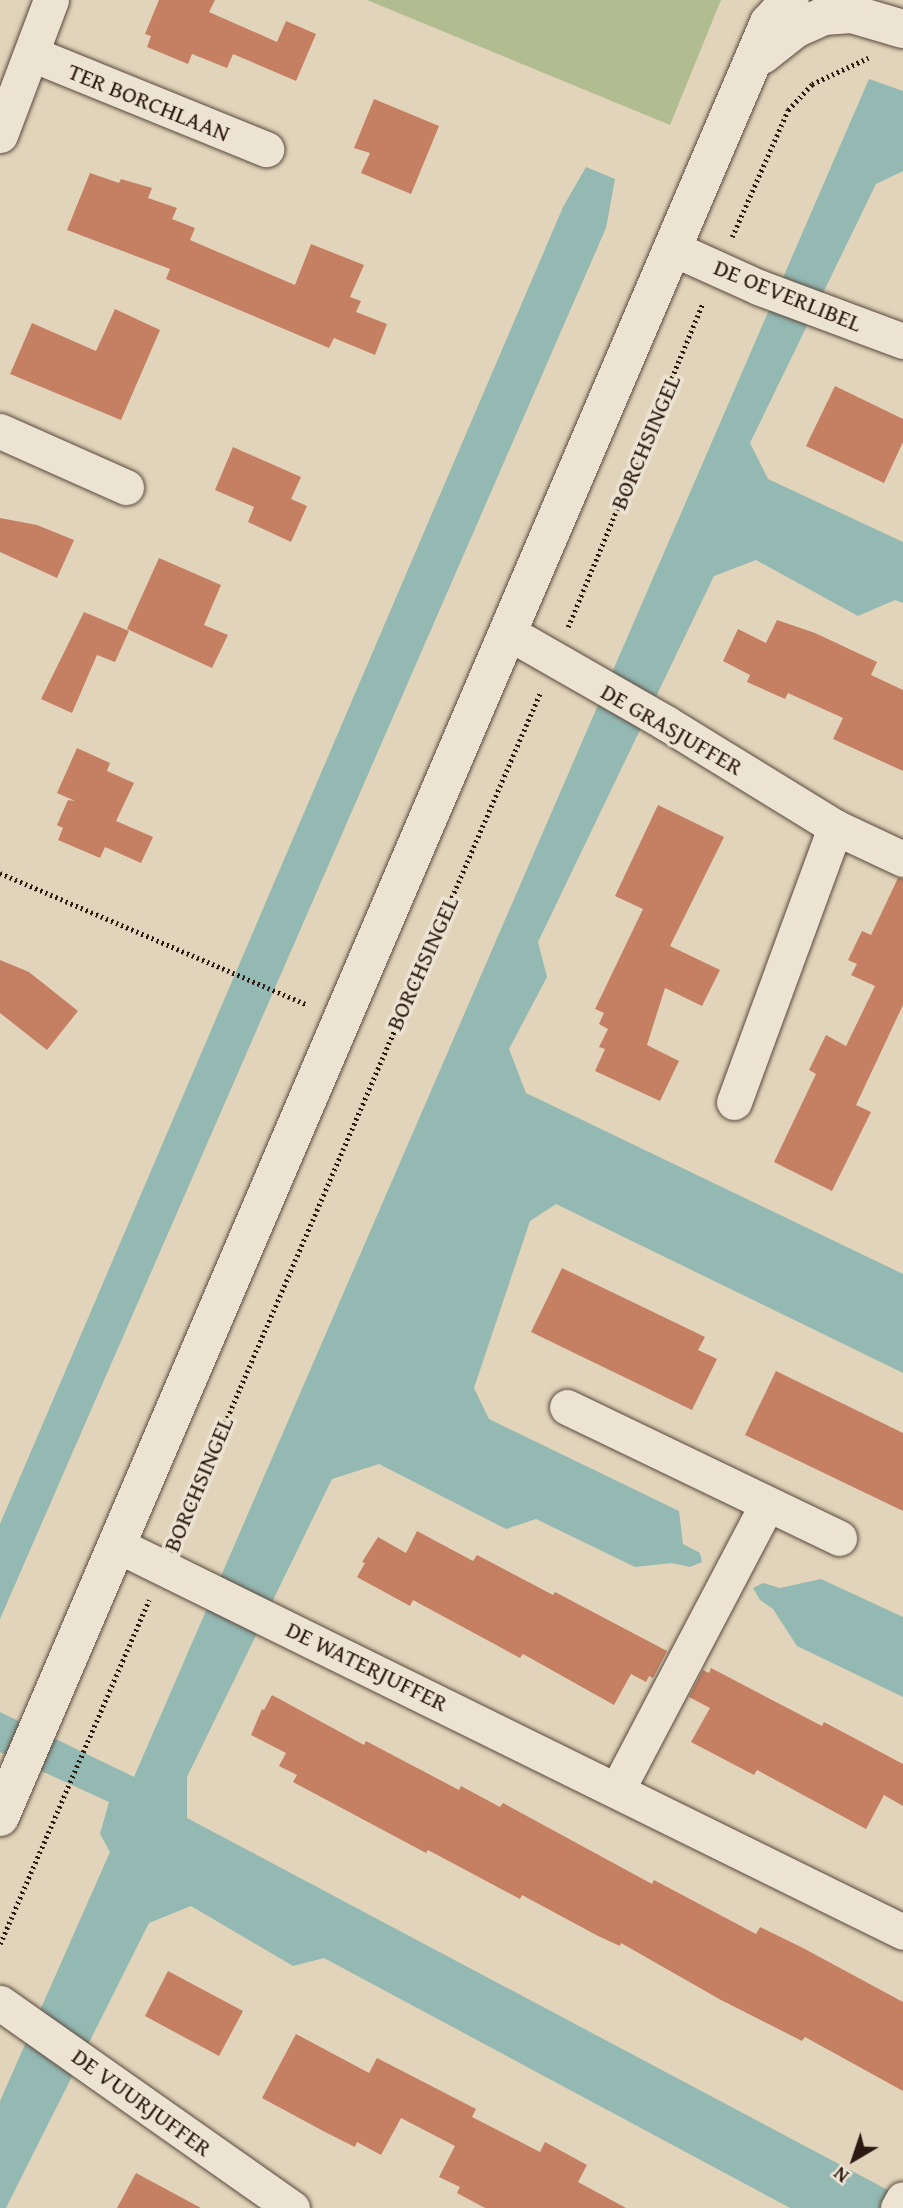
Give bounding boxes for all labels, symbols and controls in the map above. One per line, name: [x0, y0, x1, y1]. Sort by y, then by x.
street label: TER BORCHLAAN: [64, 56, 234, 148]
street label: DE OEVERLIBEL: [710, 252, 866, 338]
street label: BORCHSINGEL: [604, 370, 686, 514]
street label: DE GRASJUFFER: [596, 677, 748, 781]
street label: BORCHSINGEL: [380, 891, 464, 1035]
street label: BORCHSINGEL: [157, 1412, 239, 1556]
street label: DE WATERJUFFER: [282, 1614, 452, 1718]
street label: DE VUURJUFFER: [66, 2042, 218, 2162]
north arrow: [819, 2124, 889, 2194]
text: N: [827, 2160, 855, 2190]

